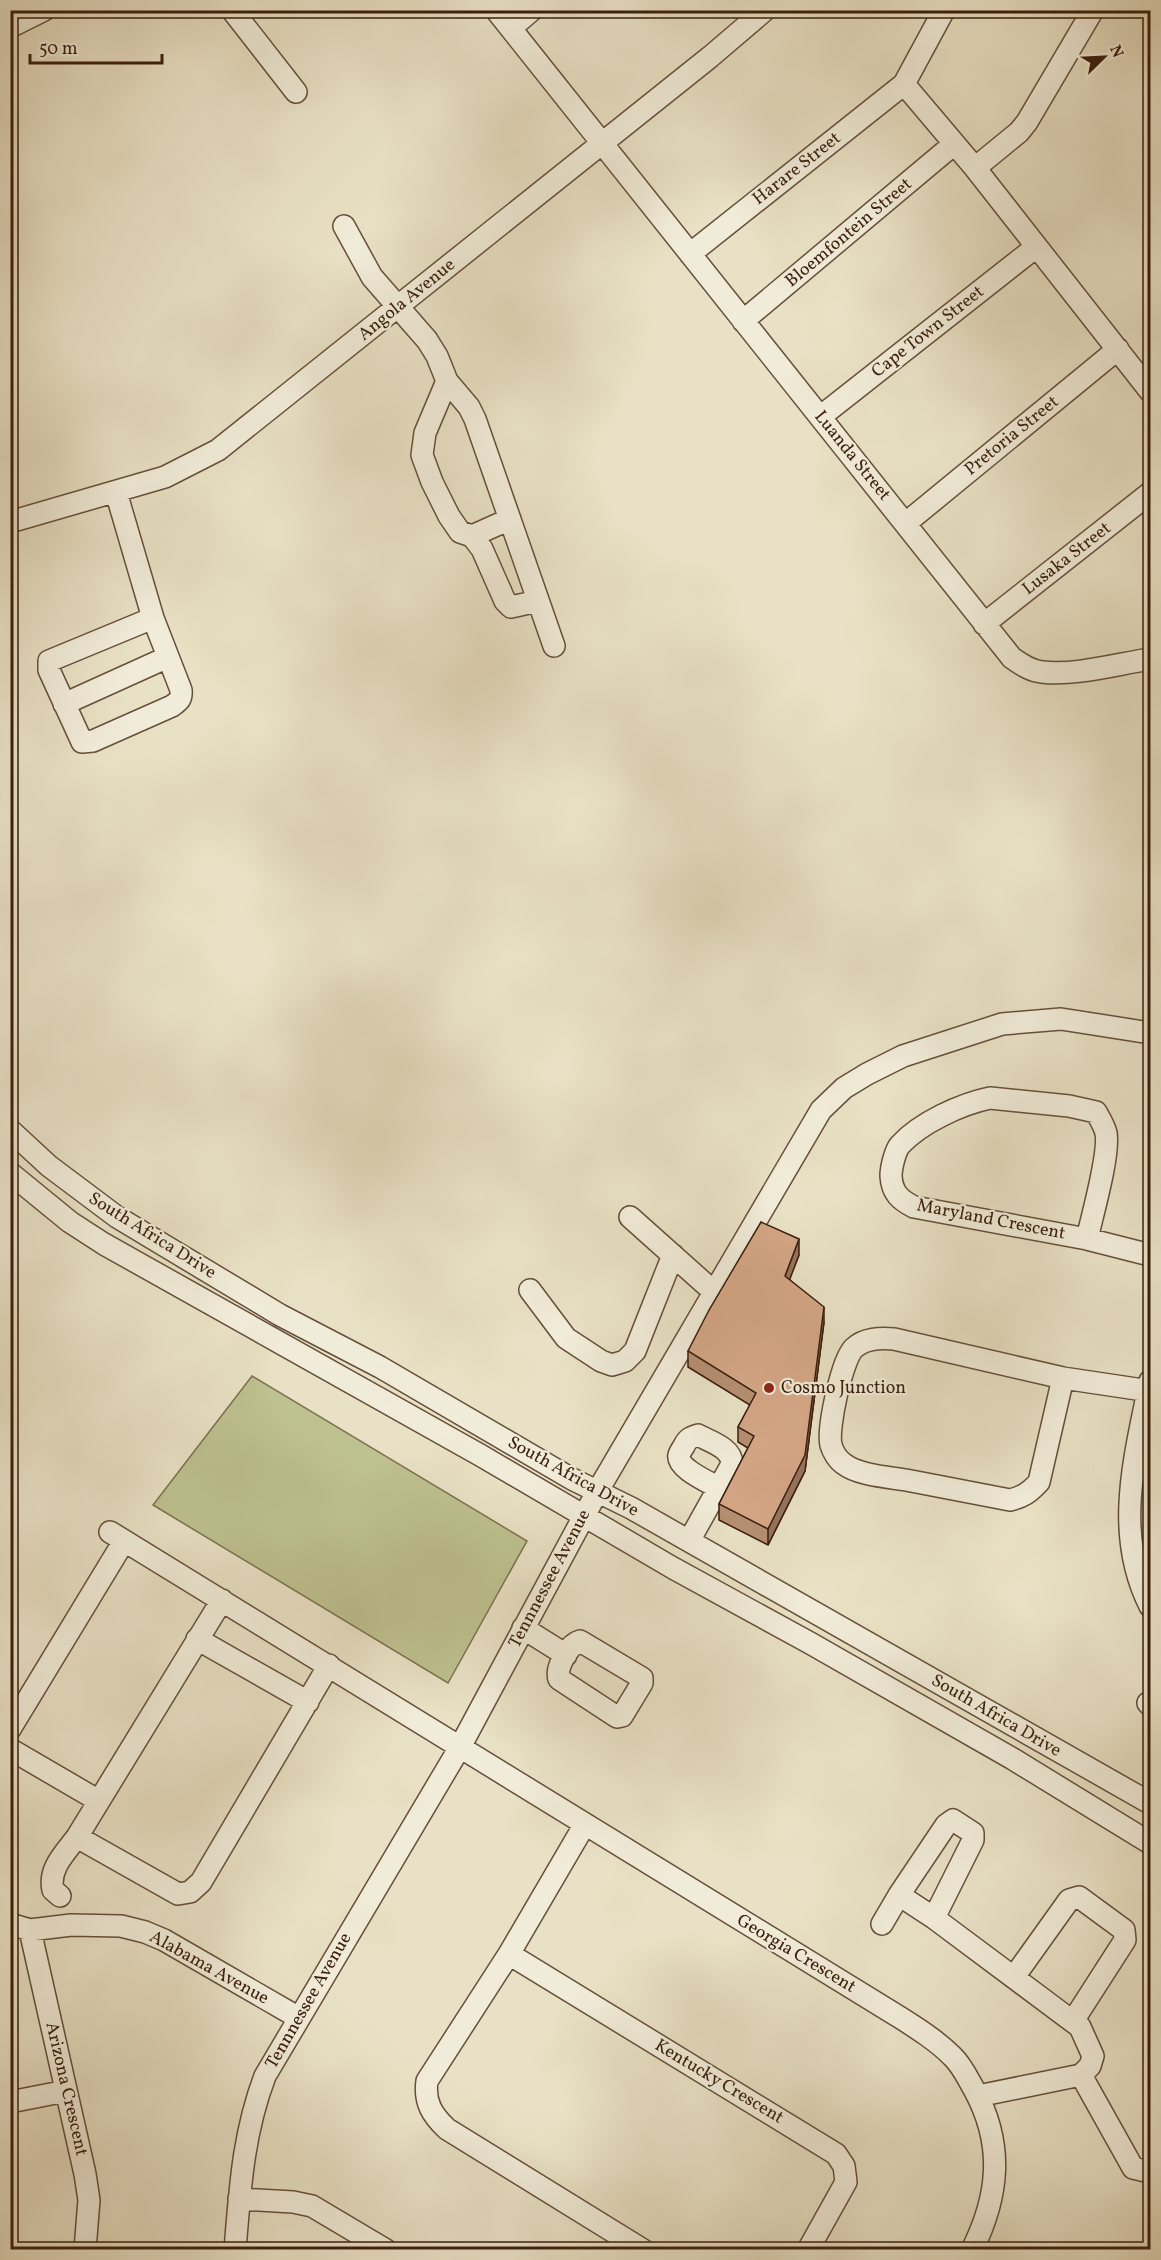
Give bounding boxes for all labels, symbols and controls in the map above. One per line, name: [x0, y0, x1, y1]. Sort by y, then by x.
scale bar: [30, 27, 162, 65]
north arrow: [1074, 27, 1134, 87]
text: 50 m: [39, 37, 78, 62]
text: N: [1103, 42, 1128, 62]
street label: Harare Street: [748, 127, 846, 211]
street label: Bloemfontein Street: [780, 172, 918, 294]
street label: Angola Avenue: [353, 253, 461, 347]
street label: Cape Town Street: [866, 280, 990, 384]
street label: Pretoria Street: [959, 390, 1065, 482]
street label: Luanda Street: [808, 405, 896, 507]
street label: Lusaka Street: [1017, 516, 1117, 602]
street label: South Africa Drive: [83, 1187, 221, 1285]
street label: Maryland Crescent: [914, 1193, 1068, 1247]
place label: Cosmo Junction: [781, 1376, 906, 1401]
marker: Cosmo Junction: [762, 1381, 776, 1395]
street label: South Africa Drive: [503, 1431, 643, 1523]
street label: Tennnessee Avenue: [503, 1505, 597, 1653]
street label: South Africa Drive: [926, 1669, 1066, 1763]
street label: Georgia Crescent: [732, 1908, 860, 2000]
street label: Alabama Avenue: [145, 1925, 273, 2011]
street label: Tennnessee Avenue: [260, 1928, 358, 2074]
street label: Arizona Crescent: [38, 2020, 94, 2158]
street label: Kentucky Crescent: [650, 2034, 788, 2130]

